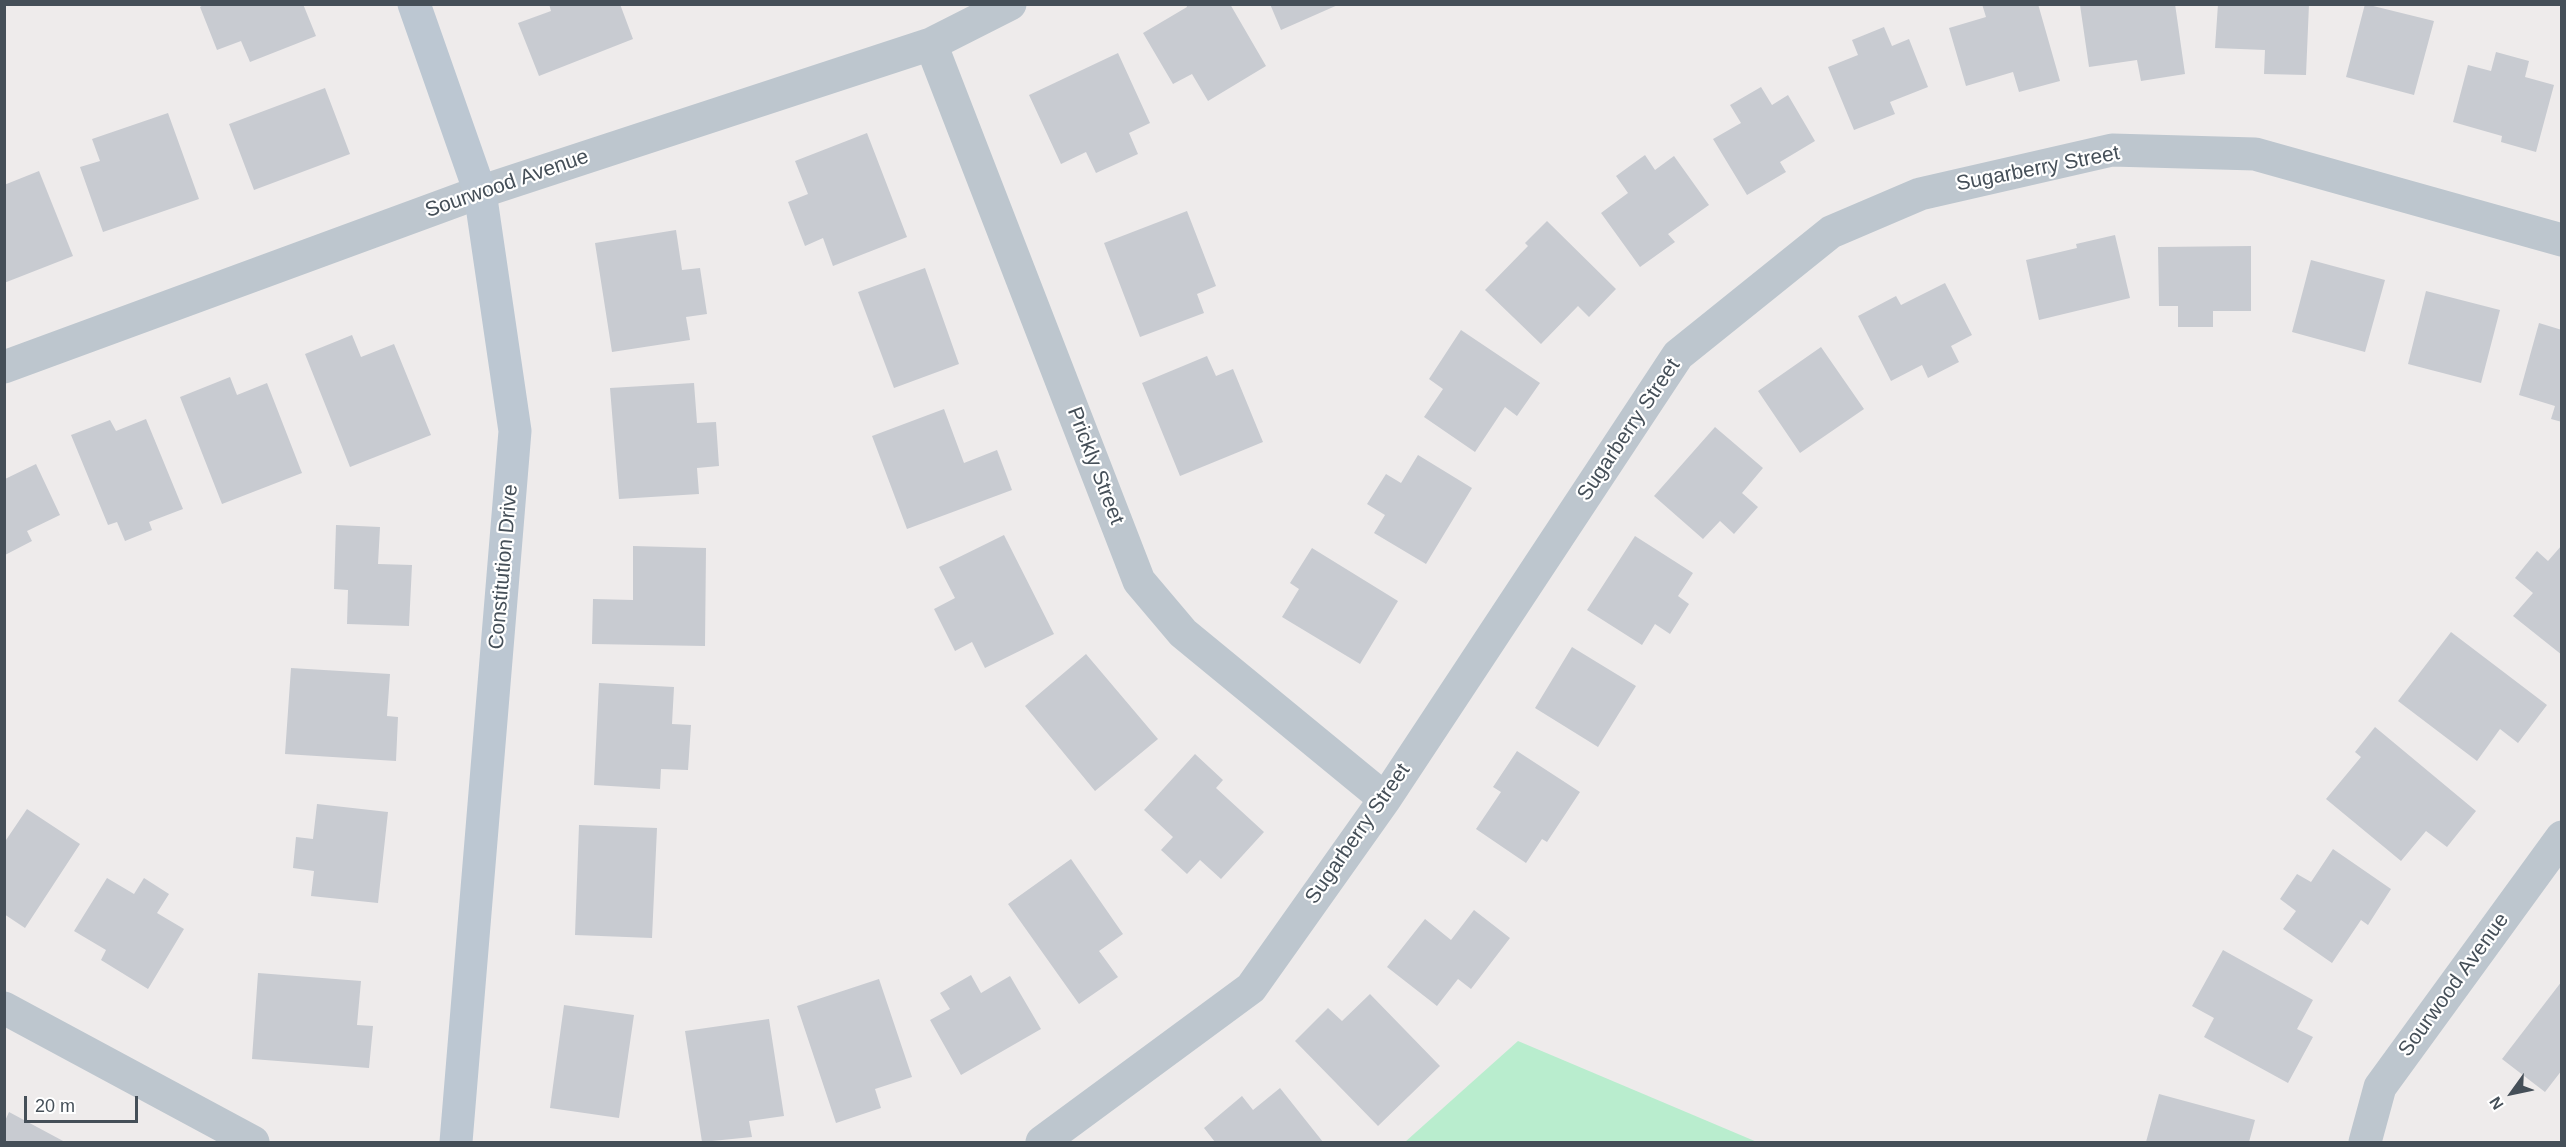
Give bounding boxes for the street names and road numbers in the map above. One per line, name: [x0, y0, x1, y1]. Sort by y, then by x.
street label: Sugarberry Street: [1954, 141, 2122, 197]
street label: Sourwood Avenue: [422, 144, 592, 224]
street label: Sugarberry Street: [1572, 354, 1686, 506]
street label: Prickly Street: [1061, 404, 1129, 528]
street label: Constitution Drive: [484, 483, 524, 651]
street label: Sugarberry Street: [1300, 759, 1416, 909]
street label: Sourwood Avenue: [2393, 908, 2515, 1062]

